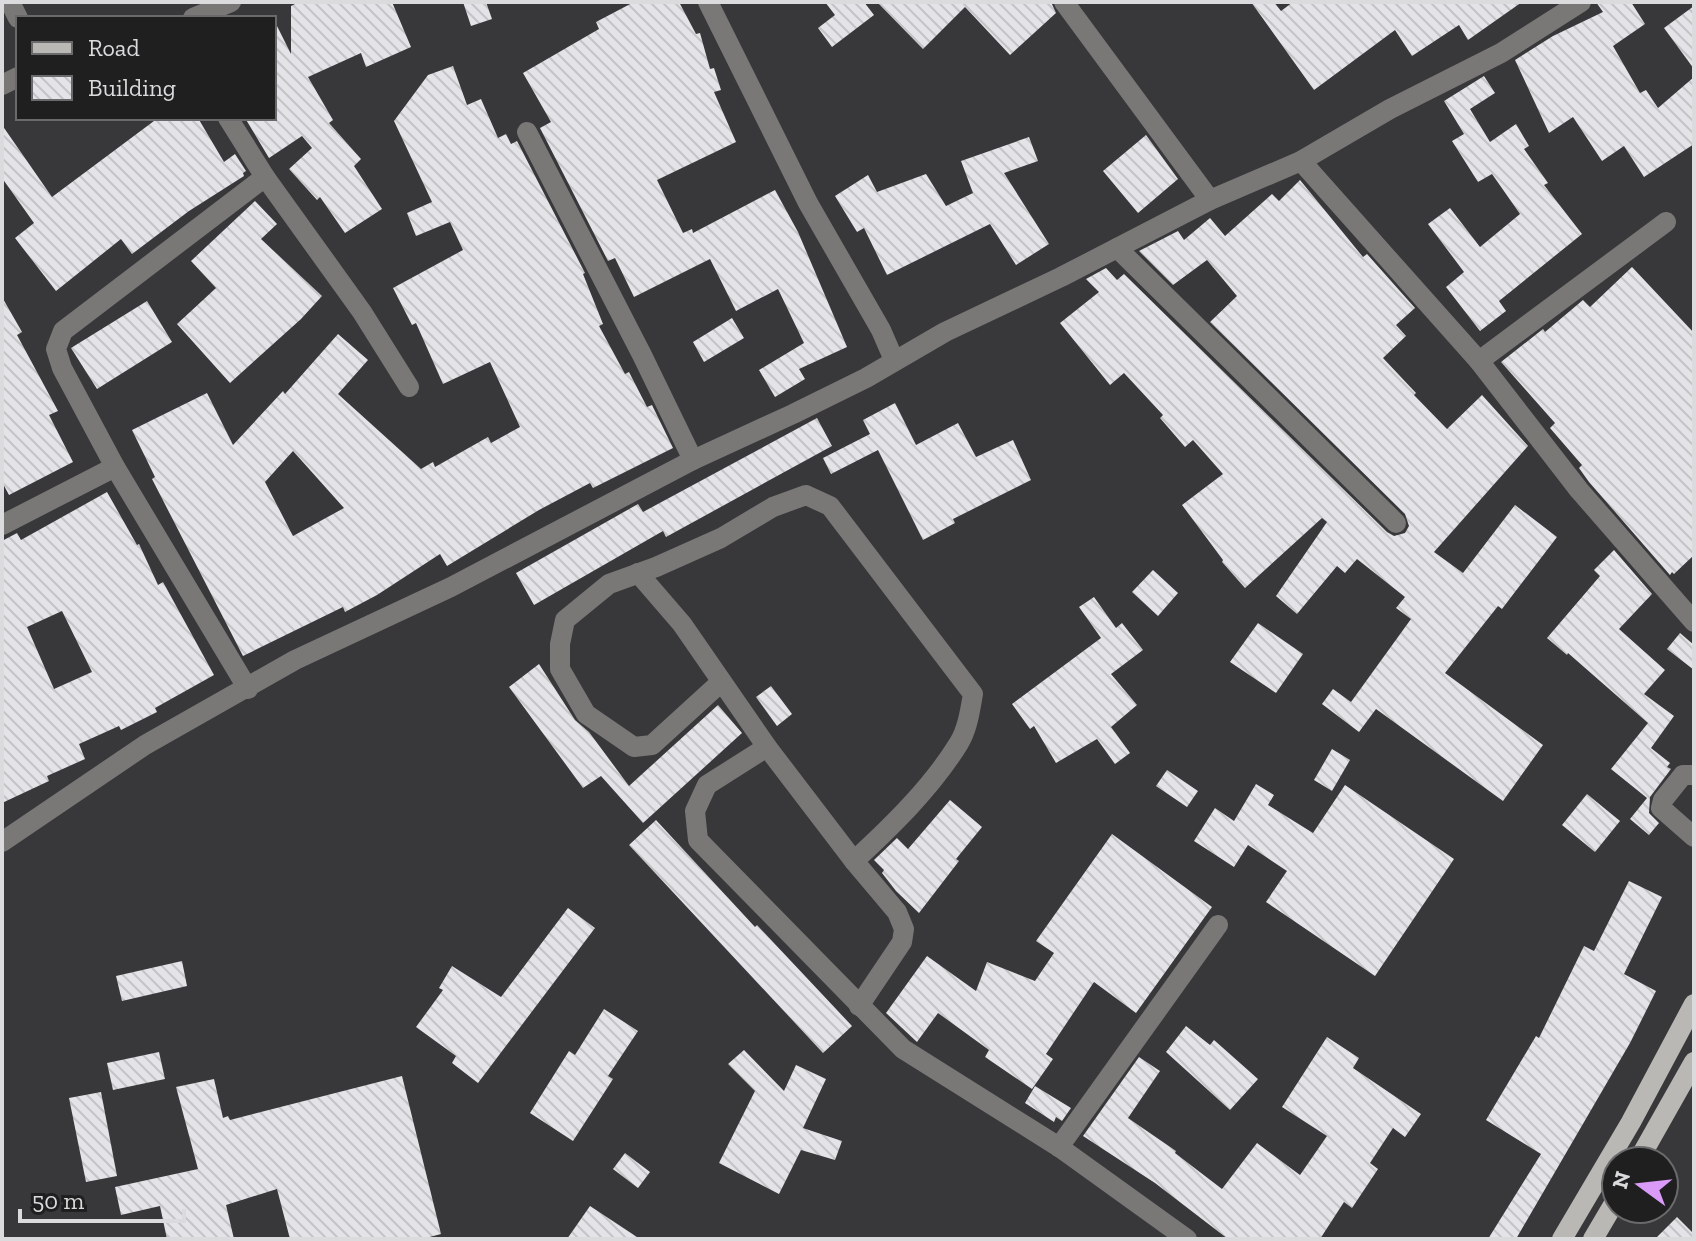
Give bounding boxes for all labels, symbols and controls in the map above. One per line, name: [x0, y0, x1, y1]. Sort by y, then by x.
legend: [16, 16, 276, 120]
text: Road: [88, 33, 140, 62]
text: Building: [88, 73, 176, 102]
north arrow: [1600, 1145, 1680, 1225]
text: N: [1606, 1168, 1636, 1192]
scale bar: [20, 1173, 184, 1223]
text: 50 m: [32, 1186, 85, 1215]

